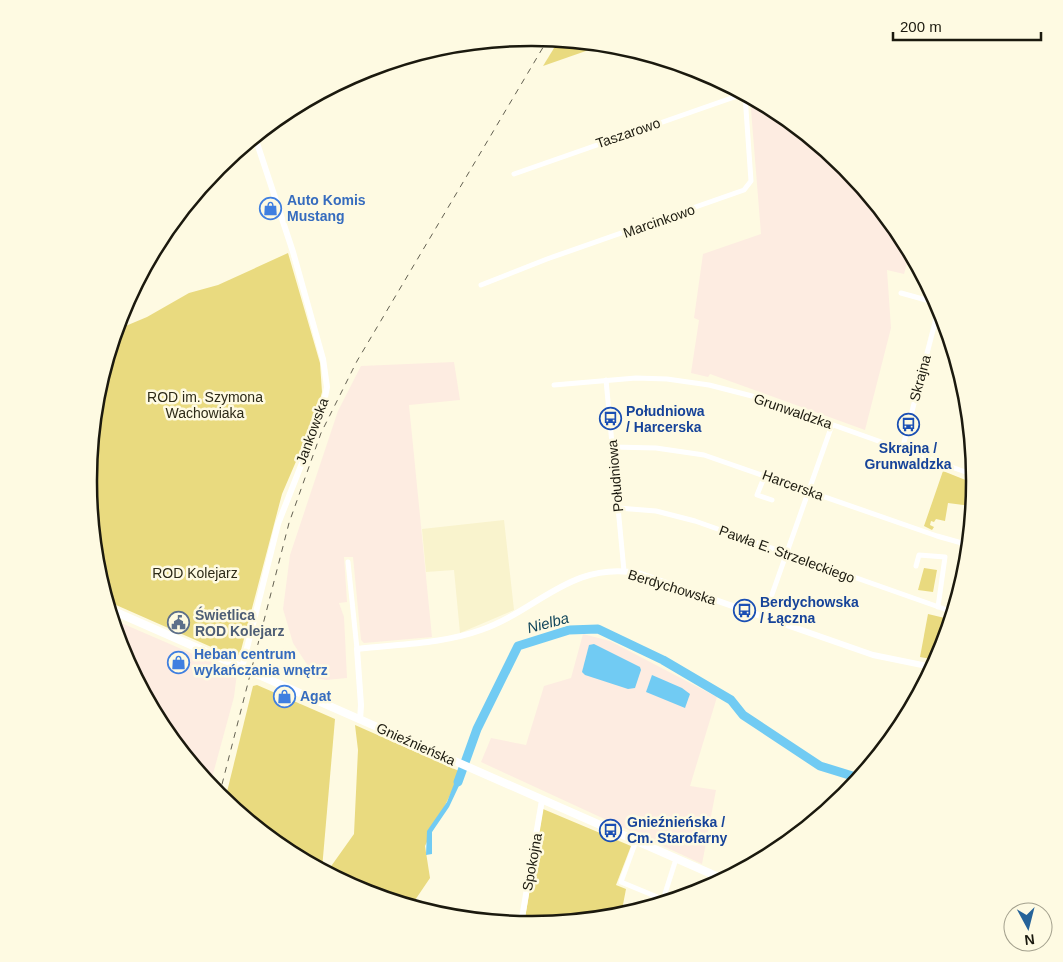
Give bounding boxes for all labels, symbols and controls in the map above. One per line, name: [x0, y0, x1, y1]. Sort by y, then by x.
scale bar: [893, 10, 1040, 42]
text: 200 m: [900, 18, 942, 35]
street label: Taszarowo: [594, 114, 662, 151]
place label: Auto Komis Mustang: [287, 192, 366, 224]
shop icon: Auto Komis Mustang: [259, 196, 283, 220]
street label: Marcinkowo: [621, 201, 697, 241]
street label: Skrajna: [906, 353, 934, 403]
park label: ROD im. Szymona Wachowiaka: [147, 389, 263, 421]
street label: Grunwaldzka: [752, 390, 834, 432]
street label: Jankowska: [293, 396, 331, 466]
place label: Południowa / Harcerska: [626, 403, 705, 435]
bus stop icon: Południowa / Harcerska: [598, 407, 622, 431]
bus stop icon: Skrajna / Grunwaldzka: [896, 413, 920, 437]
street label: Południowa: [604, 439, 626, 513]
place label: Skrajna / Grunwaldzka: [864, 440, 952, 472]
street label: Harcerska: [760, 467, 826, 503]
street label: Pawła E. Strzeleckiego: [717, 522, 857, 586]
park label: ROD Kolejarz: [152, 565, 238, 581]
street label: Berdychowska: [626, 566, 718, 608]
place label: Berdychowska / Łączna: [760, 594, 859, 626]
bus stop icon: Berdychowska / Łączna: [732, 598, 756, 622]
place label: Świetlica ROD Kolejarz: [195, 606, 284, 639]
water label: Nielba: [525, 609, 571, 636]
public building icon: Świetlica ROD Kolejarz: [167, 611, 191, 635]
place label: Heban centrum wykańczania wnętrz: [193, 646, 328, 678]
shop icon: Heban centrum wykańczania wnętrz: [166, 650, 190, 674]
shop icon: Agat: [272, 684, 296, 708]
place label: Agat: [300, 688, 331, 704]
street label: Gnieźnieńska: [374, 719, 458, 769]
place label: Gnieźnieńska / Cm. Starofarny: [627, 814, 728, 846]
bus stop icon: Gnieźnieńska / Cm. Starofarny: [599, 818, 623, 842]
street label: Spokojna: [519, 832, 545, 892]
north arrow: [1003, 902, 1053, 952]
text: N: [1024, 931, 1036, 948]

